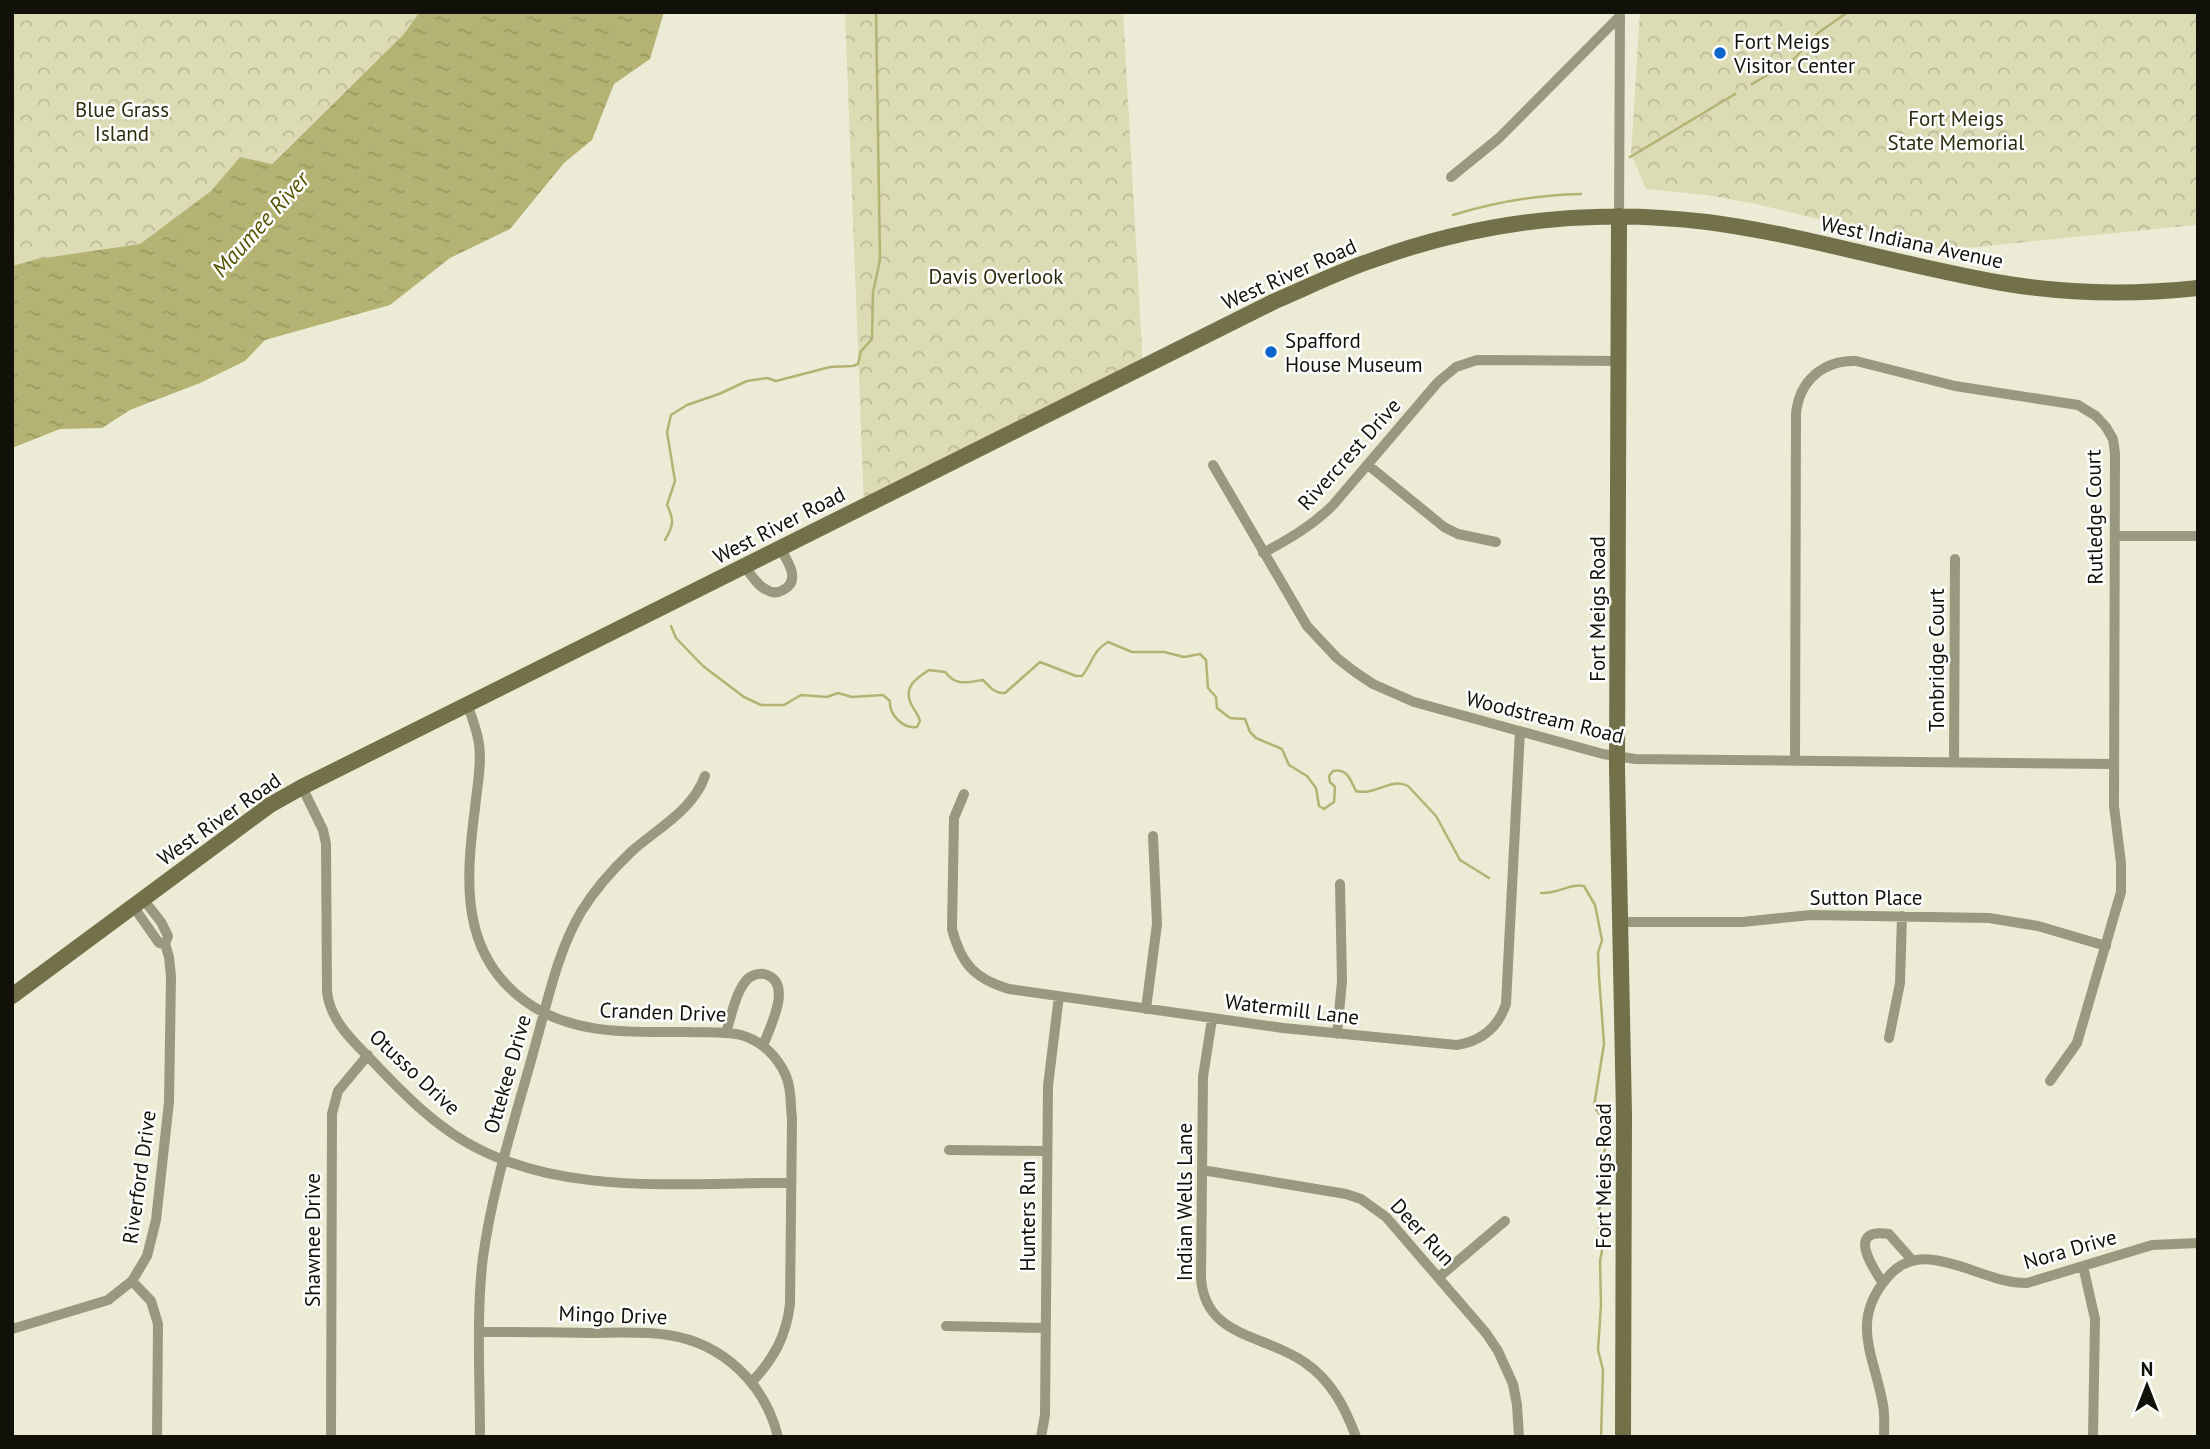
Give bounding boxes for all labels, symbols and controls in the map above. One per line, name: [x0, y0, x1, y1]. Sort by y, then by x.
place label: Fort Meigs Visitor Center: [1733, 28, 1855, 79]
marker: Fort Meigs Visitor Center: [1712, 45, 1728, 61]
park label: Blue Grass Island: [75, 96, 169, 147]
park label: Fort Meigs State Memorial: [1888, 105, 2024, 156]
water label: Maumee River: [205, 164, 316, 283]
street label: West Indiana Avenue: [1818, 209, 2006, 275]
street label: West River Road: [1217, 232, 1361, 316]
park label: Davis Overlook: [929, 263, 1063, 290]
place label: Spafford House Museum: [1285, 327, 1423, 378]
marker: Spafford House Museum: [1263, 344, 1279, 360]
street label: Rivercrest Drive: [1292, 392, 1406, 516]
street label: Rutledge Court: [2079, 449, 2109, 585]
street label: West River Road: [708, 480, 850, 570]
street label: Fort Meigs Road: [1584, 536, 1611, 682]
street label: Tonbridge Court: [1923, 588, 1950, 732]
street label: Woodstream Road: [1463, 684, 1627, 750]
street label: West River Road: [152, 766, 286, 872]
street label: Sutton Place: [1810, 884, 1922, 911]
street label: Watermill Lane: [1223, 987, 1361, 1031]
street label: Cranden Drive: [599, 996, 727, 1028]
street label: Ottekee Drive: [477, 1011, 537, 1137]
street label: Otusso Drive: [364, 1023, 466, 1121]
street label: Fort Meigs Road: [1590, 1103, 1617, 1249]
street label: Riverford Drive: [116, 1108, 162, 1246]
street label: Indian Wells Lane: [1171, 1123, 1198, 1281]
street label: Hunters Run: [1014, 1160, 1041, 1272]
street label: Shawnee Drive: [299, 1173, 326, 1307]
street label: Deer Run: [1385, 1193, 1461, 1271]
street label: Nora Drive: [2020, 1223, 2120, 1275]
street label: Mingo Drive: [558, 1300, 668, 1330]
north arrow: [2112, 1351, 2182, 1421]
text: N: [2141, 1357, 2153, 1381]

